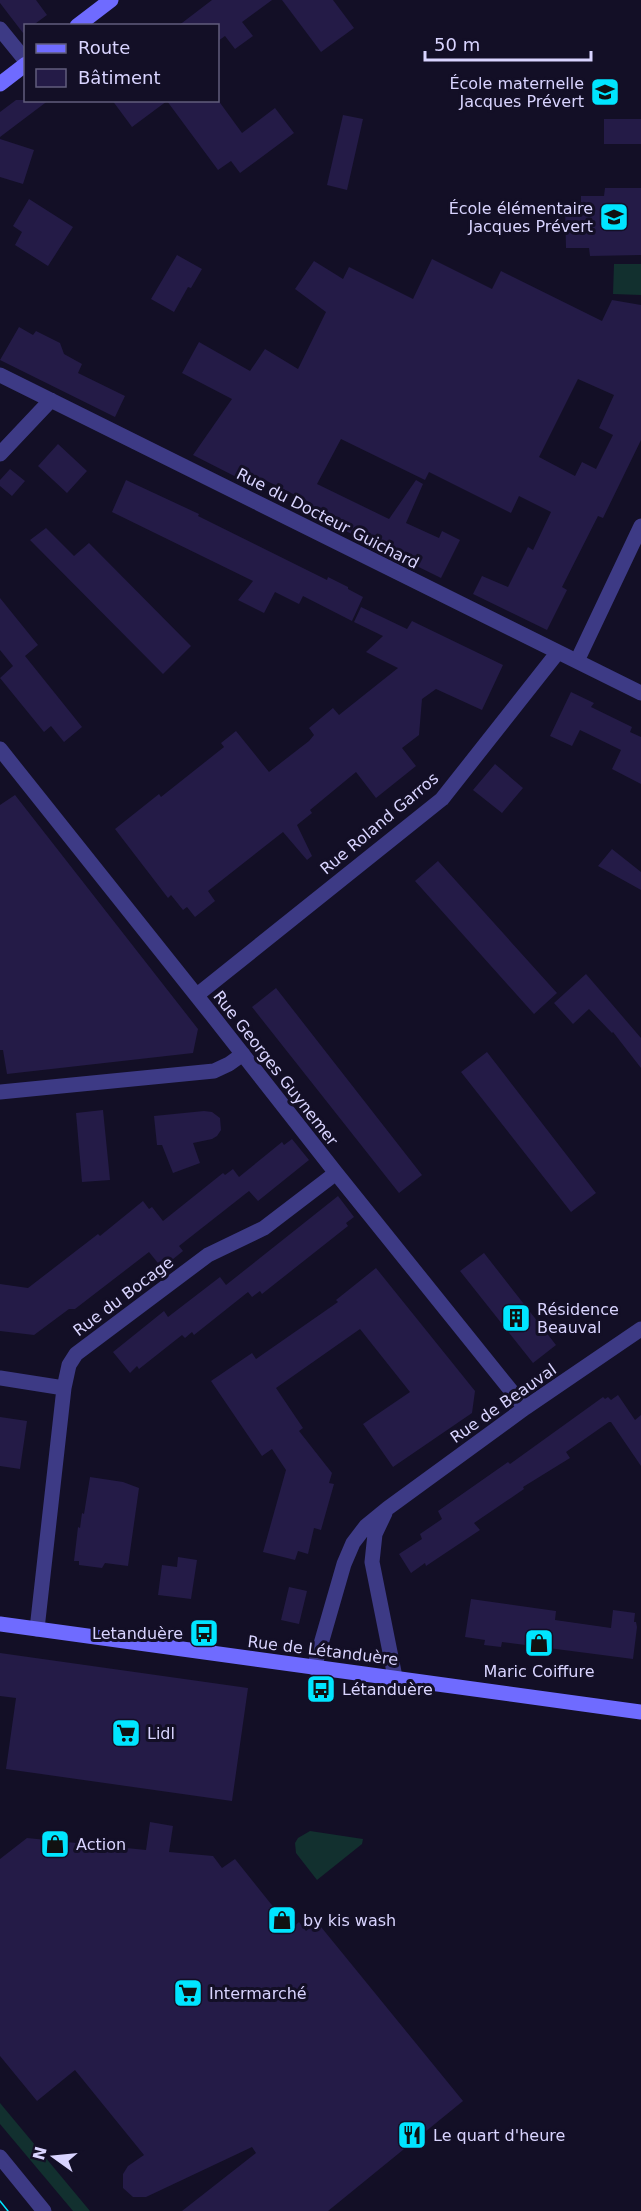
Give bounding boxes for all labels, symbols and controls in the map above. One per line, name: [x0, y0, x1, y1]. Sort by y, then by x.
legend: [24, 24, 219, 102]
scale bar: [425, 24, 592, 62]
text: 50 m: [434, 34, 480, 55]
text: Route: [78, 37, 130, 58]
text: Bâtiment: [78, 67, 161, 88]
place label: École maternelle Jacques Prévert: [449, 74, 584, 111]
school or university icon: École maternelle Jacques Prévert: [589, 76, 621, 108]
place label: École élémentaire Jacques Prévert: [449, 199, 593, 236]
school or university icon: École élémentaire Jacques Prévert: [598, 201, 630, 233]
street label: Rue du Docteur Guichard: [234, 464, 422, 573]
street label: Rue Roland Garros: [316, 768, 442, 878]
street label: Rue Georges Guynemer: [209, 987, 342, 1150]
street label: Rue du Bocage: [70, 1253, 177, 1340]
place label: Résidence Beauval: [537, 1300, 619, 1337]
building icon: Résidence Beauval: [500, 1302, 532, 1334]
street label: Rue de Beauval: [447, 1360, 560, 1447]
bus stop icon: Letanduère: [188, 1617, 220, 1649]
place label: Letanduère: [92, 1624, 183, 1643]
shop icon: Maric Coiffure: [523, 1627, 555, 1659]
street label: Rue de Létanduère: [247, 1632, 399, 1669]
place label: Maric Coiffure: [483, 1662, 595, 1681]
bus stop icon: Létanduère: [305, 1673, 337, 1705]
place label: Létanduère: [342, 1680, 433, 1699]
supermarket icon: Lidl: [110, 1717, 142, 1749]
place label: Lidl: [147, 1724, 175, 1743]
shop icon: Action: [39, 1828, 71, 1860]
place label: Action: [76, 1835, 126, 1854]
shop icon: by kis wash: [266, 1904, 298, 1936]
place label: by kis wash: [303, 1911, 396, 1930]
supermarket icon: Intermarché: [172, 1977, 204, 2009]
place label: Intermarché: [209, 1984, 307, 2003]
restaurant icon: Le quart d'heure: [396, 2119, 428, 2151]
place label: Le quart d'heure: [433, 2126, 565, 2145]
north arrow: [24, 2127, 84, 2187]
text: N: [29, 2144, 51, 2162]

